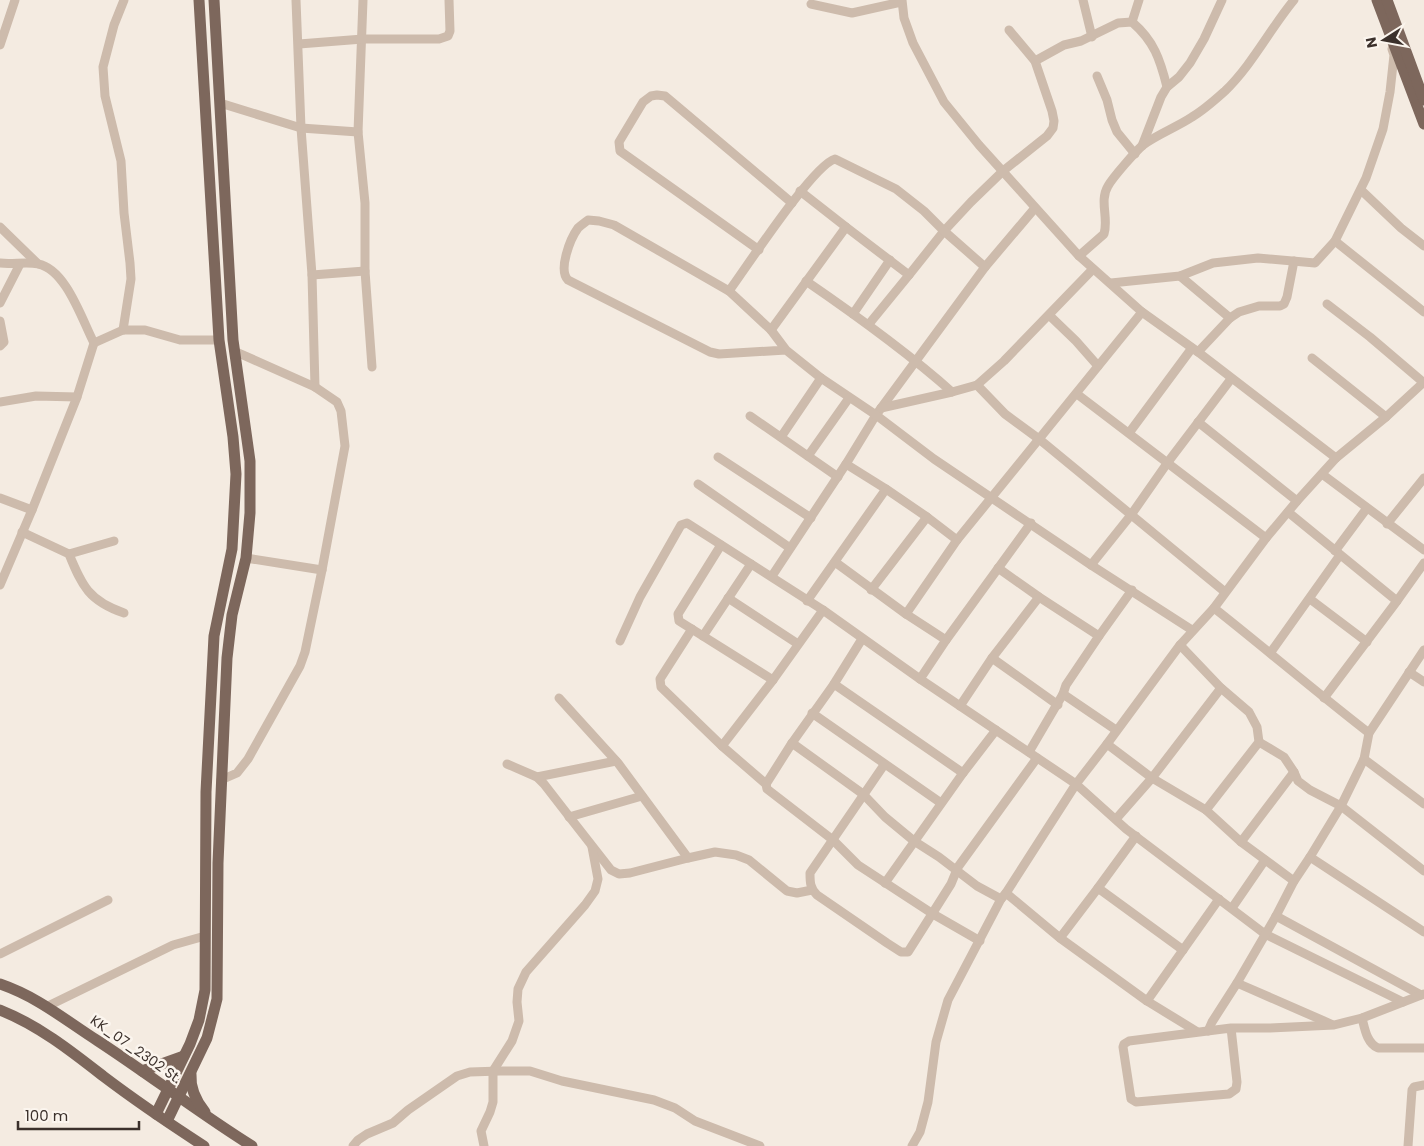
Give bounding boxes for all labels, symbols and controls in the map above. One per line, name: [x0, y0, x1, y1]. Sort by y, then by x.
north arrow: [1359, 15, 1409, 65]
text: N: [1360, 35, 1382, 50]
street label: KK_07_2302 St.: [86, 1010, 186, 1088]
scale bar: [18, 1098, 139, 1130]
text: 100 m: [25, 1105, 68, 1126]

